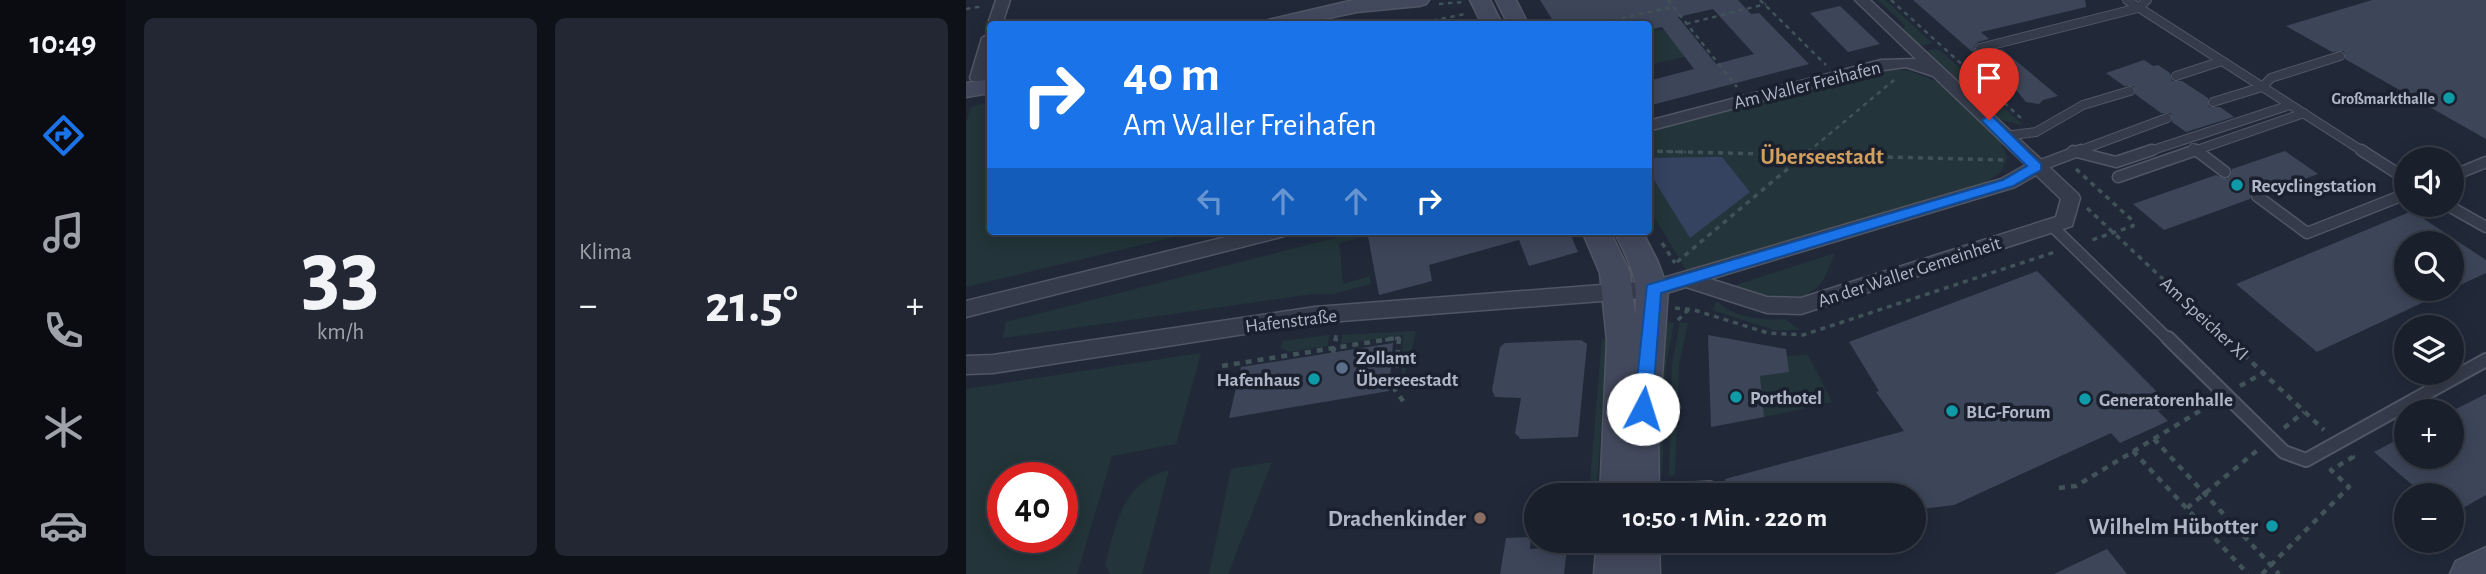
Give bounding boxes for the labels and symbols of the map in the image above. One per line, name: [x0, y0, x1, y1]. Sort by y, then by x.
pin: [1959, 48, 2019, 120]
street label: Am Waller Freihafen: [1732, 58, 1883, 113]
marker: Großmarkthalle: [2441, 90, 2457, 106]
place label: Großmarkthalle: [2331, 91, 2435, 107]
district label: Überseestadt: [1760, 144, 1884, 169]
marker: Recyclingstation: [2229, 177, 2245, 193]
place label: Recyclingstation: [2251, 177, 2376, 196]
street label: An der Waller Gemeinheit: [1816, 234, 2003, 311]
street label: Am Speicher XI: [2156, 274, 2252, 364]
street label: Hafenstraße: [1244, 306, 1338, 337]
place label: Zollamt Überseestadt: [1356, 349, 1459, 390]
marker: Zollamt Überseestadt: [1334, 360, 1350, 376]
place label: Hafenhaus: [1217, 371, 1300, 390]
marker: Hafenhaus: [1306, 371, 1322, 387]
position arrow: [1606, 372, 1680, 446]
marker: Porthotel: [1728, 389, 1744, 405]
place label: Porthotel: [1750, 389, 1822, 408]
marker: Generatorenhalle: [2077, 391, 2093, 407]
place label: Generatorenhalle: [2099, 391, 2233, 410]
marker: BLG-Forum: [1944, 403, 1960, 419]
place label: BLG-Forum: [1966, 403, 2050, 422]
speed limit sign: 40: [987, 462, 1078, 553]
place label: Drachenkinder: [1328, 508, 1466, 531]
marker: Drachenkinder: [1472, 510, 1488, 526]
place label: Wilhelm Hübotter: [2089, 516, 2258, 539]
marker: Wilhelm Hübotter: [2264, 518, 2280, 534]

